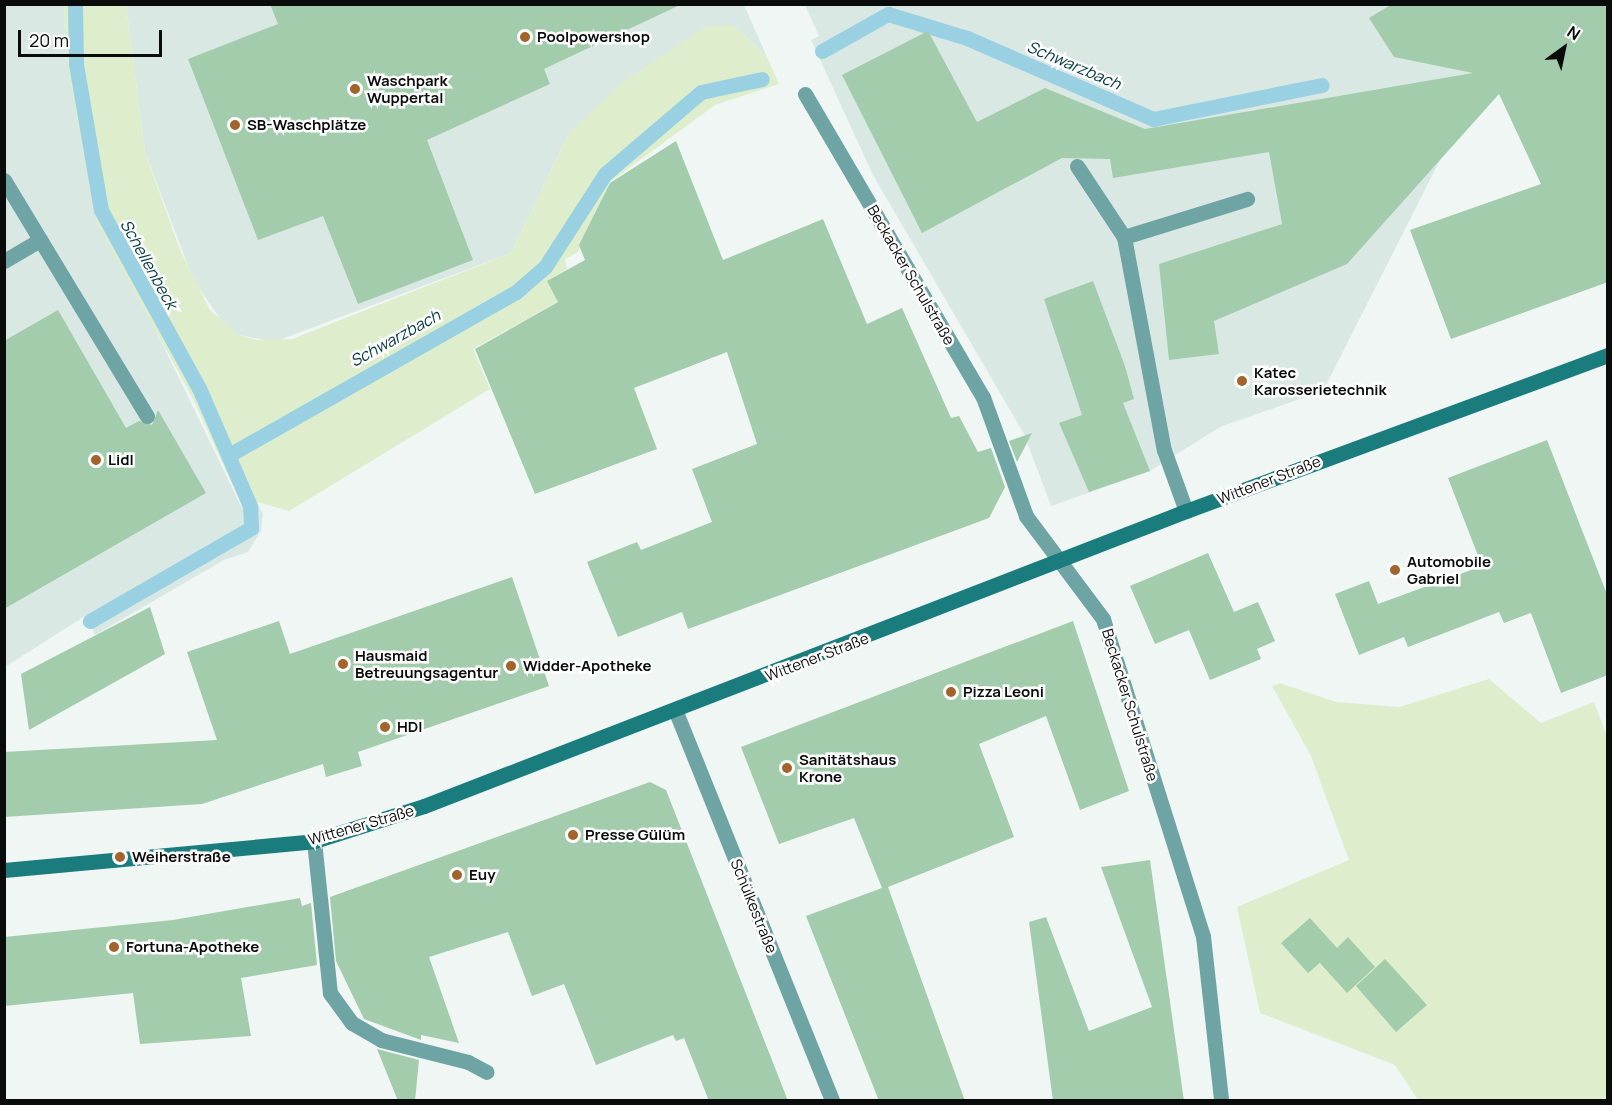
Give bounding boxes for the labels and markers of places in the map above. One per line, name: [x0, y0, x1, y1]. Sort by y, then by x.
place label: Poolpowershop: [537, 28, 650, 46]
marker: Poolpowershop: [518, 30, 532, 44]
place label: Waschpark Wuppertal: [367, 71, 448, 106]
marker: Waschpark Wuppertal: [348, 82, 362, 96]
place label: SB-Waschplätze: [247, 116, 366, 134]
marker: SB-Waschplätze: [228, 118, 242, 132]
place label: Katec Karosserietechnik: [1254, 363, 1387, 398]
marker: Katec Karosserietechnik: [1235, 374, 1249, 388]
place label: Lidl: [108, 451, 134, 469]
marker: Lidl: [89, 453, 103, 467]
place label: Automobile Gabriel: [1407, 552, 1491, 587]
marker: Automobile Gabriel: [1388, 563, 1402, 577]
place label: Hausmaid Betreuungsagentur: [355, 646, 498, 681]
marker: Hausmaid Betreuungsagentur: [336, 657, 350, 671]
place label: Widder-Apotheke: [523, 657, 651, 675]
marker: Widder-Apotheke: [504, 659, 518, 673]
place label: Pizza Leoni: [963, 683, 1044, 701]
marker: Pizza Leoni: [944, 685, 958, 699]
place label: HDI: [397, 718, 423, 736]
marker: HDI: [378, 720, 392, 734]
place label: Sanitätshaus Krone: [799, 750, 896, 785]
marker: Sanitätshaus Krone: [780, 761, 794, 775]
place label: Presse Gülüm: [585, 826, 685, 844]
marker: Presse Gülüm: [566, 828, 580, 842]
place label: Weiherstraße: [132, 848, 231, 866]
marker: Weiherstraße: [113, 850, 127, 864]
place label: Euy: [469, 866, 496, 884]
marker: Euy: [450, 868, 464, 882]
place label: Fortuna-Apotheke: [126, 938, 259, 956]
marker: Fortuna-Apotheke: [107, 940, 121, 954]

